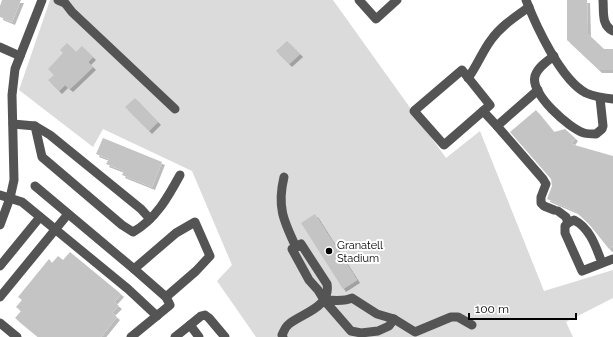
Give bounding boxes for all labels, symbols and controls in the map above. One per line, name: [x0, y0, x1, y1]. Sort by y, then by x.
place label: Granatell Stadium: [337, 239, 383, 265]
marker: Granatell Stadium: [324, 246, 334, 256]
scale bar: [469, 295, 576, 321]
text: 100 m: [475, 302, 509, 316]

